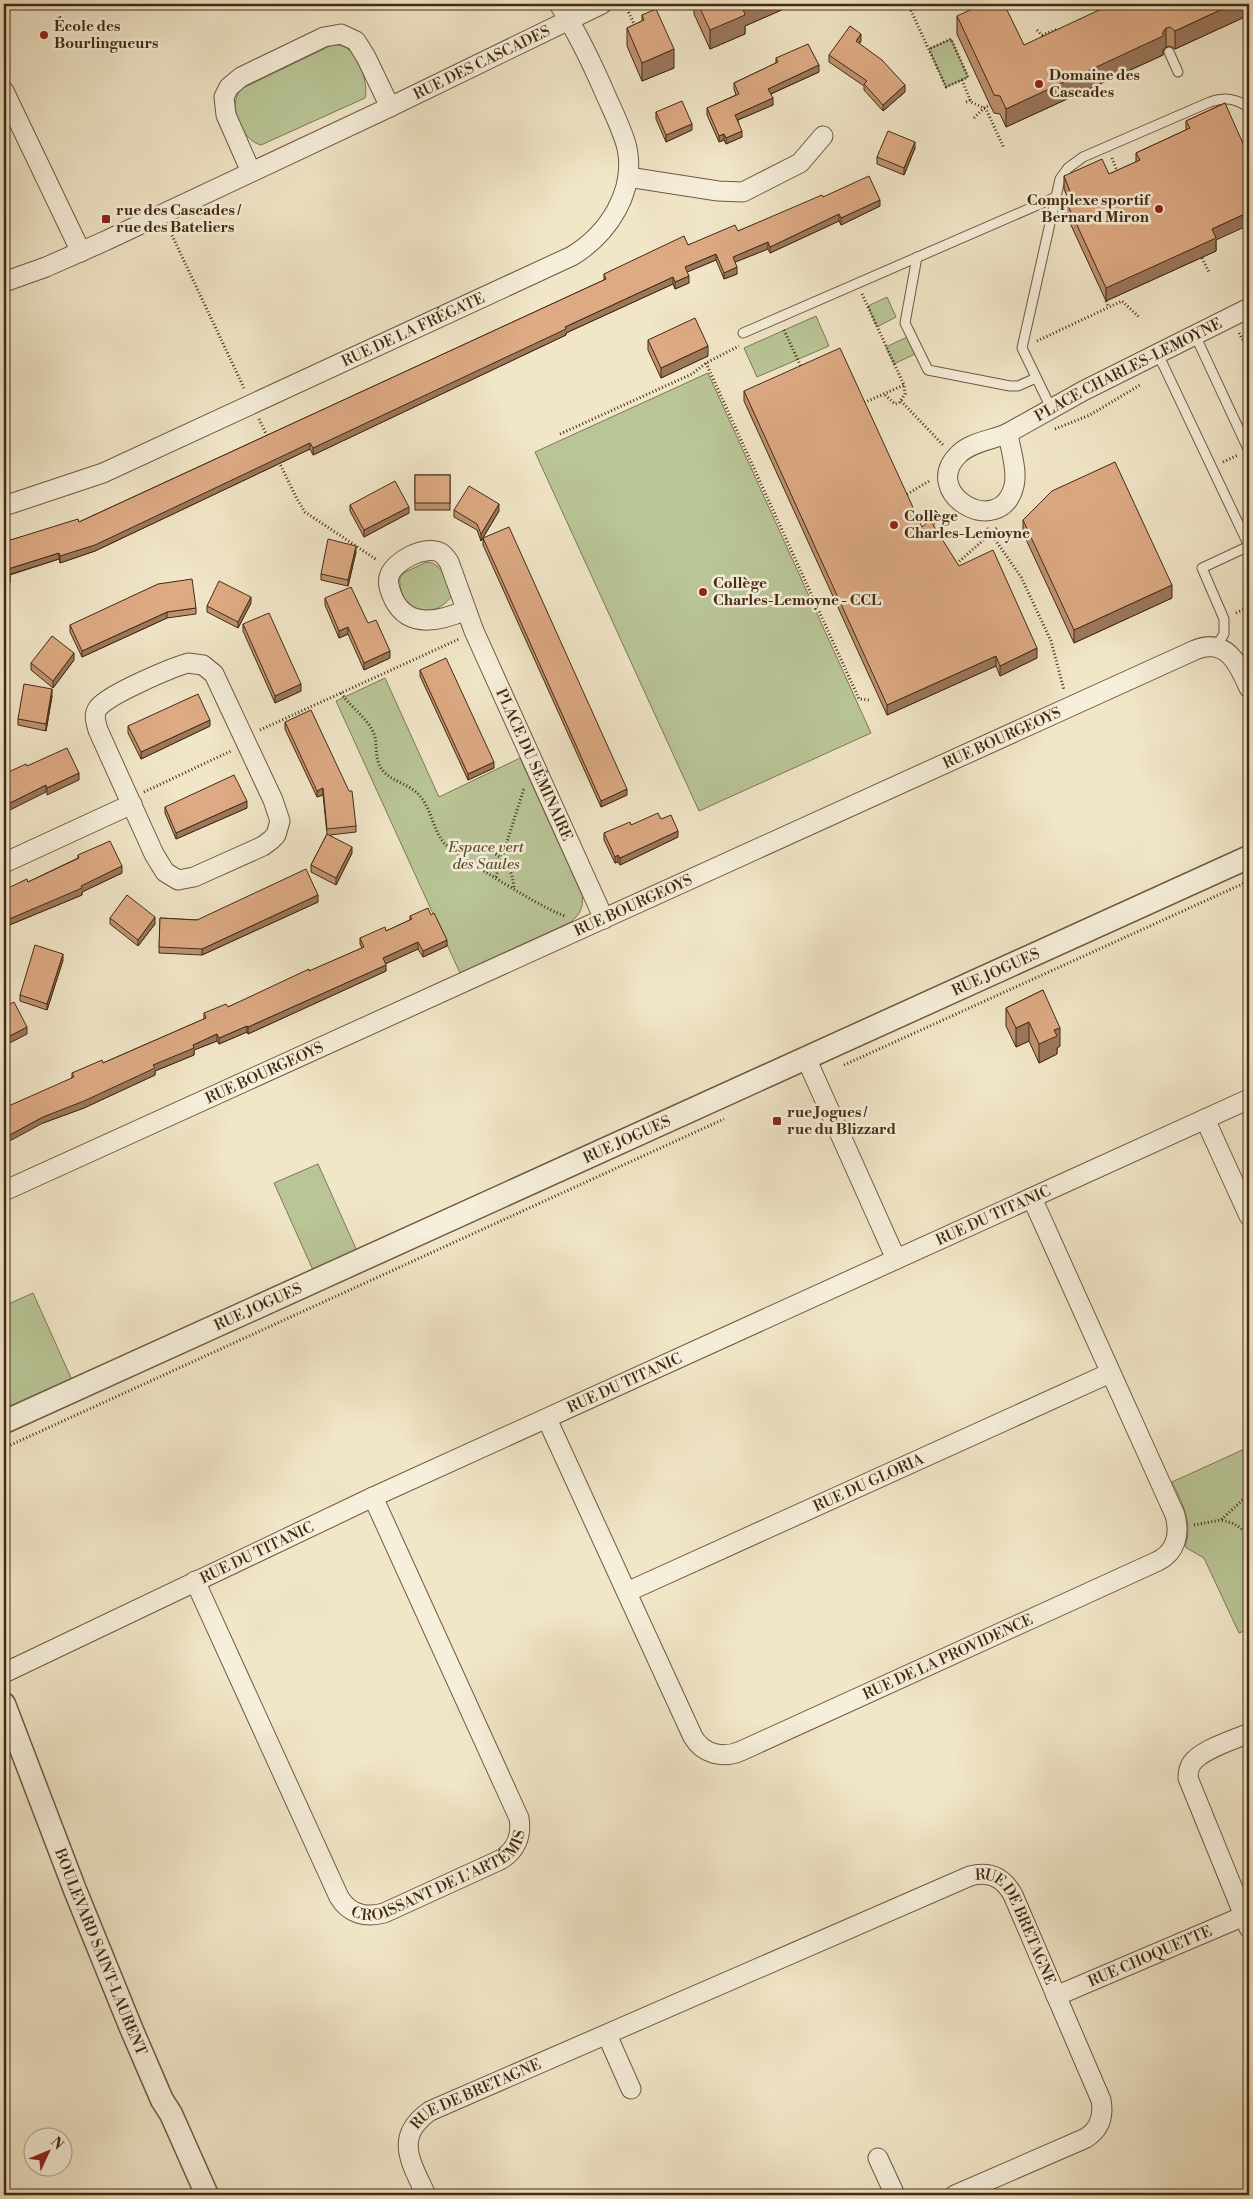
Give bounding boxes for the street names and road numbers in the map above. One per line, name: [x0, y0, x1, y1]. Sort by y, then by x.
street label: RUE DES CASCADES: [410, 21, 553, 104]
street label: RUE DE LA FRÉGATE: [338, 288, 488, 371]
street label: PLACE CHARLES-LEMOYNE: [1031, 314, 1225, 426]
street label: PLACE DU SÉMINAIRE: [492, 685, 577, 844]
street label: RUE BOURGEOYS: [940, 703, 1064, 773]
street label: RUE BOURGEOYS: [571, 870, 695, 940]
street label: RUE JOGUES: [949, 944, 1043, 1000]
street label: RUE BOURGEOYS: [202, 1038, 327, 1108]
street label: RUE JOGUES: [580, 1111, 674, 1168]
street label: RUE DU TITANIC: [933, 1181, 1054, 1250]
street label: RUE JOGUES: [211, 1279, 305, 1335]
street label: RUE DU TITANIC: [564, 1348, 685, 1417]
street label: RUE DU GLORIA: [810, 1449, 927, 1516]
street label: RUE DU TITANIC: [197, 1517, 317, 1588]
street label: RUE DE LA PROVIDENCE: [860, 1610, 1036, 1704]
street label: CROISSANT DE L'ARTÉMIS: [348, 1828, 529, 1925]
street label: BOULEVARD SAINT-LAURENT: [50, 1845, 151, 2059]
street label: RUE DE BRETAGNE: [974, 1865, 1060, 1988]
street label: RUE CHOQUETTE: [1085, 1921, 1215, 1991]
street label: RUE DE BRETAGNE: [406, 2054, 544, 2133]

